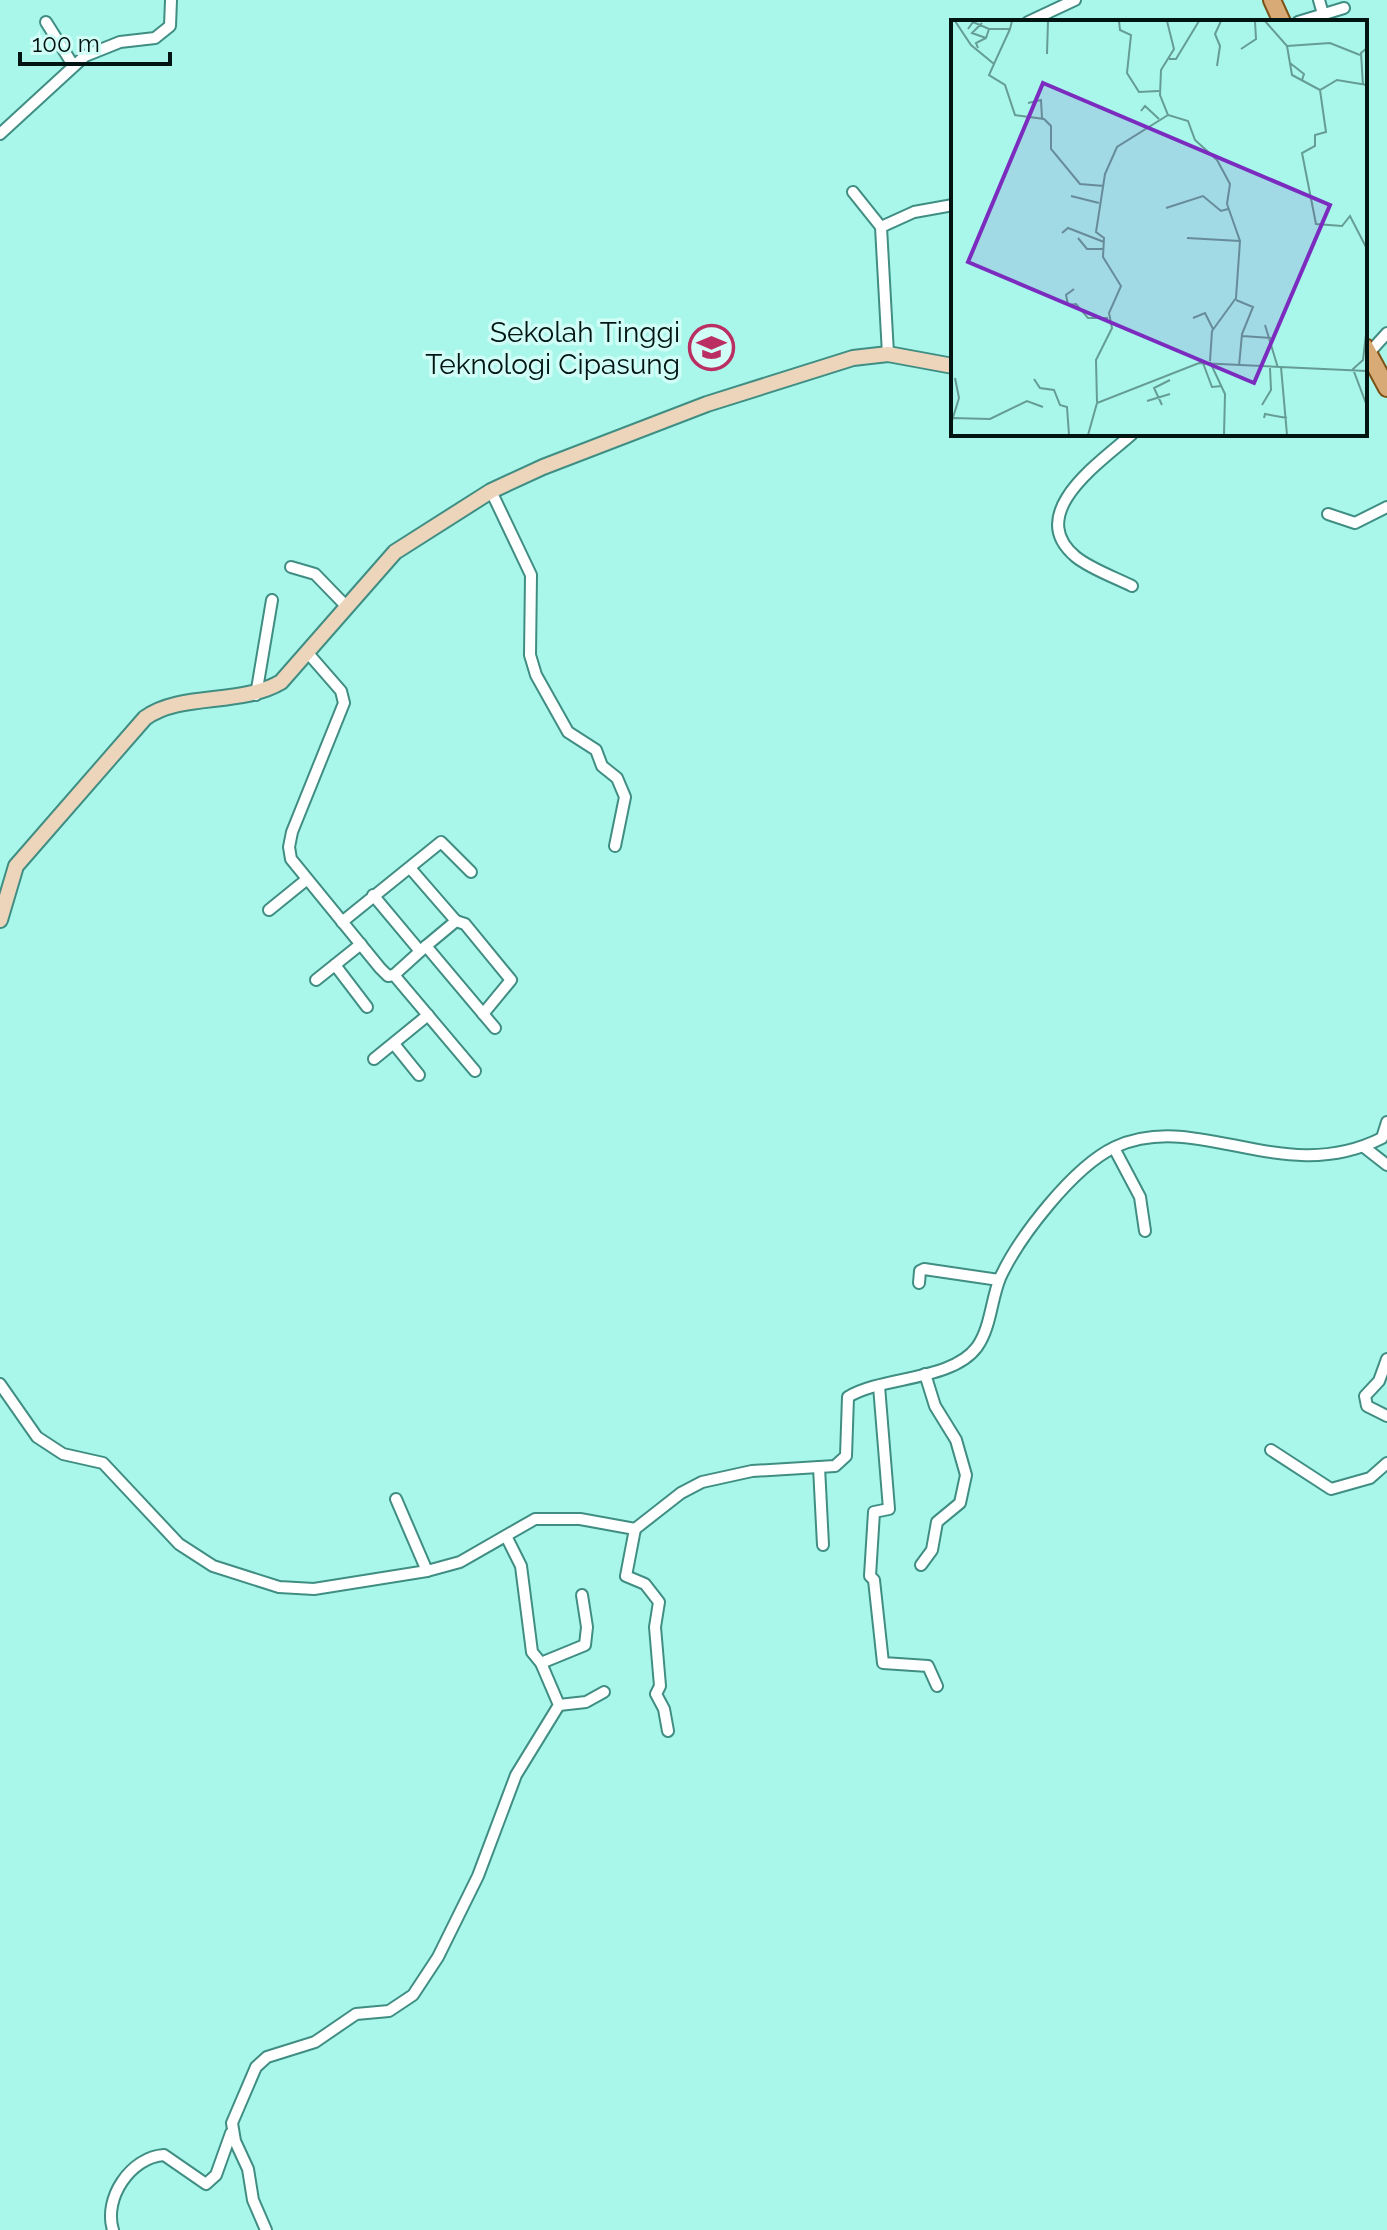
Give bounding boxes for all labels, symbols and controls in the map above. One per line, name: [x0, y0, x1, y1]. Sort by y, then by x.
scale bar: [20, 16, 170, 66]
inset map: [951, 20, 1367, 436]
text: 100 m: [32, 29, 100, 58]
place label: Sekolah Tinggi Teknologi Cipasung: [425, 316, 680, 381]
school or university icon: Sekolah Tinggi Teknologi Cipasung: [687, 324, 735, 372]

